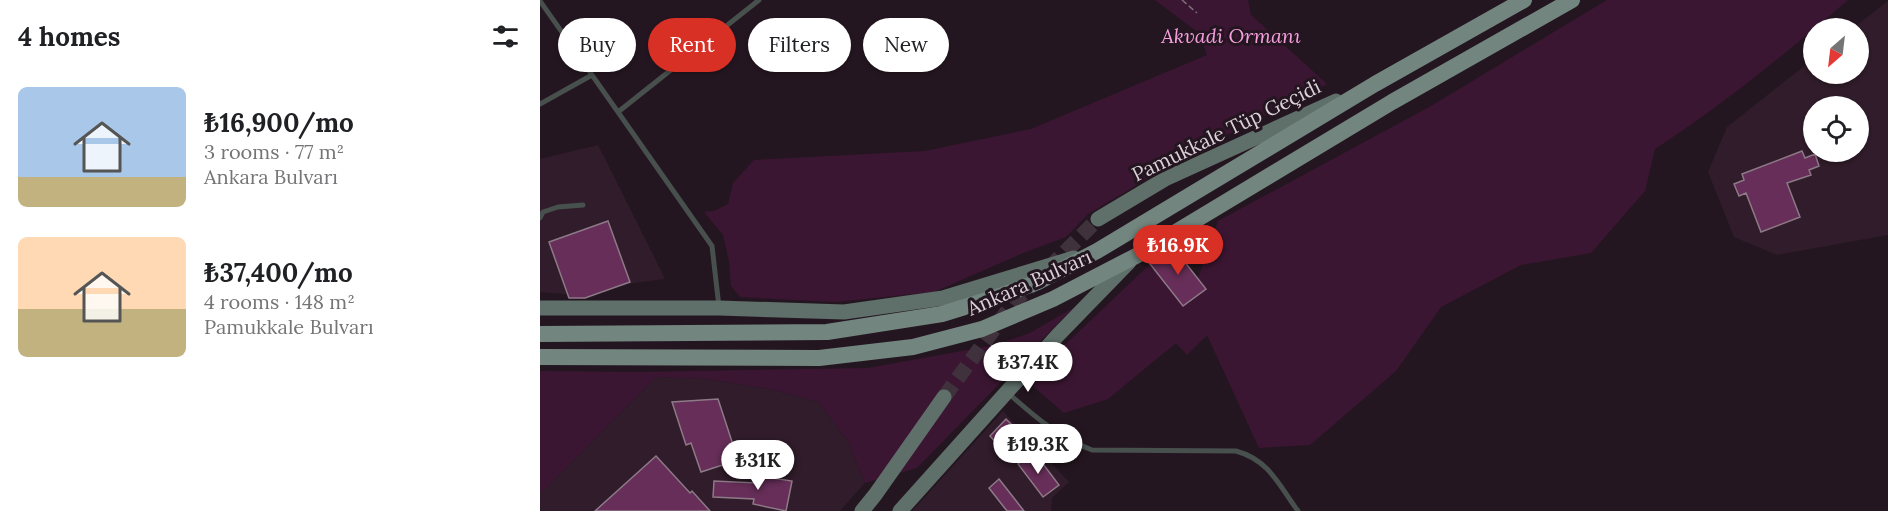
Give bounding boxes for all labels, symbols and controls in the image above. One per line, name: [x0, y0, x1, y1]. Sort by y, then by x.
chip: Buy: [558, 18, 636, 72]
chip: Rent: [648, 18, 736, 72]
chip: Filters: [748, 18, 851, 72]
chip: New: [863, 18, 949, 72]
north arrow: [1803, 18, 1869, 84]
map controls: [1803, 18, 1869, 162]
text: 4 homes: [18, 20, 120, 53]
icon: filters: [489, 20, 522, 53]
park label: Akvadi Ormanı: [1160, 23, 1301, 48]
street label: Pamukkale Tüp Geçidi: [1128, 73, 1324, 187]
button: locate: [1803, 96, 1869, 162]
text: ₺16,900/mo: [204, 106, 354, 139]
icon: home: [66, 111, 138, 183]
text: 3 rooms · 77 m²: [204, 139, 344, 164]
text: Ankara Bulvarı: [204, 164, 338, 189]
pin: ₺16.9K: [1129, 225, 1227, 276]
text: ₺16.9K: [1147, 232, 1209, 257]
street label: Ankara Bulvarı: [962, 243, 1095, 321]
text: ₺37,400/mo: [204, 256, 353, 289]
icon: home: [66, 261, 138, 333]
text: 4 rooms · 148 m²: [204, 289, 355, 314]
text: Pamukkale Bulvarı: [204, 314, 374, 339]
pin: ₺37.4K: [979, 342, 1077, 393]
text: ₺37.4K: [998, 349, 1059, 374]
pin: ₺19.3K: [989, 424, 1087, 475]
text: ₺19.3K: [1007, 431, 1069, 456]
pin: ₺31K: [722, 440, 794, 491]
text: ₺31K: [735, 447, 781, 472]

